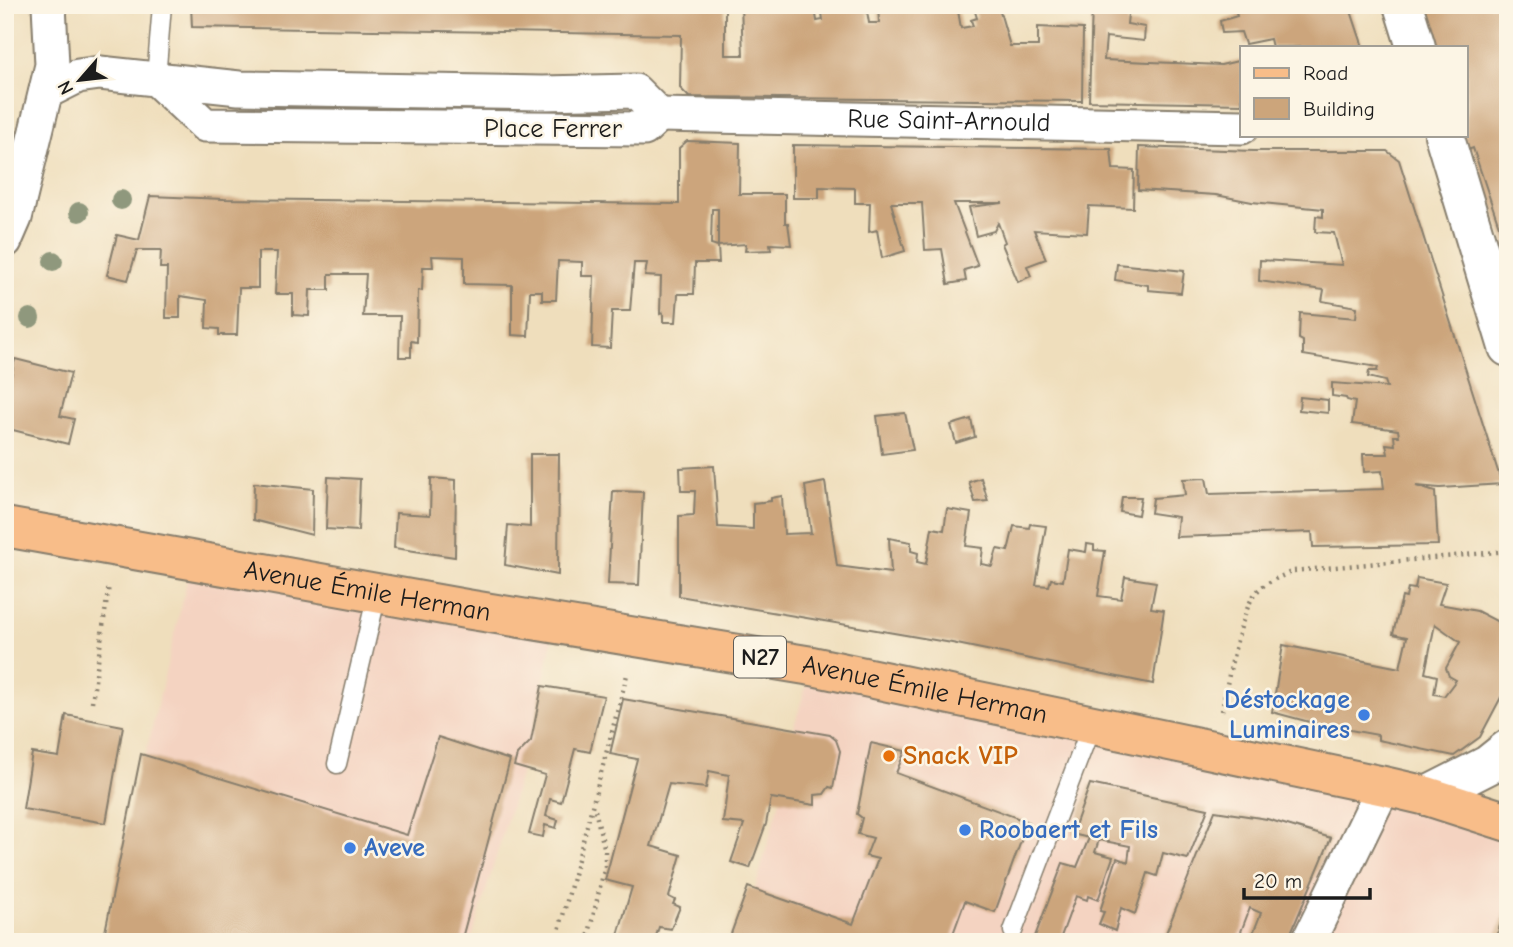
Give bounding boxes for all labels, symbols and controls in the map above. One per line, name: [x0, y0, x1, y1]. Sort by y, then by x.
north arrow: [46, 46, 116, 116]
legend: [1240, 46, 1468, 136]
text: Road: [1303, 61, 1348, 85]
text: N: [53, 77, 78, 98]
text: Building: [1303, 97, 1375, 121]
street label: Rue Saint-Arnould: [847, 104, 1051, 138]
street label: Place Ferrer: [484, 114, 623, 144]
street label: Avenue Émile Herman: [242, 555, 493, 628]
road number: N27: [734, 636, 786, 678]
street label: Avenue Émile Herman: [800, 650, 1050, 730]
place label: Déstockage Luminaires: [1224, 685, 1350, 745]
marker: Déstockage Luminaires: [1356, 707, 1372, 723]
place label: Snack VIP: [903, 741, 1018, 771]
marker: Snack VIP: [881, 748, 897, 764]
place label: Roobaert et Fils: [979, 815, 1158, 845]
marker: Roobaert et Fils: [957, 822, 973, 838]
place label: Aveve: [364, 833, 425, 863]
marker: Aveve: [342, 840, 358, 856]
scale bar: [1244, 856, 1370, 900]
text: 20 m: [1254, 869, 1302, 893]

